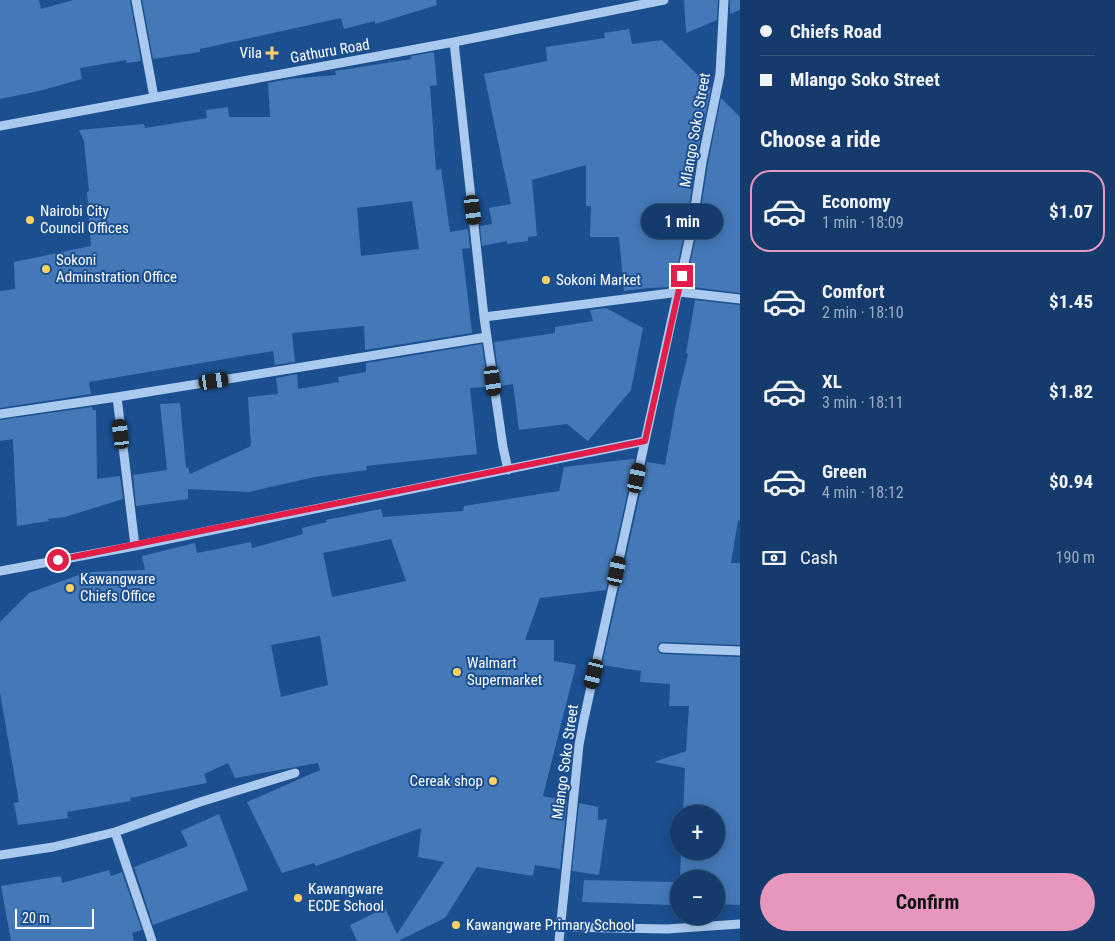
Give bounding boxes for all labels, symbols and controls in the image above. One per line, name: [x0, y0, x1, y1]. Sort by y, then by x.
text: Chiefs Road: [790, 20, 882, 43]
street label: Gathuru Road: [289, 35, 371, 67]
place label: Vila: [240, 44, 262, 62]
marker: Vila: [266, 47, 278, 59]
text: Mlango Soko Street: [790, 68, 940, 91]
street label: Mlango Soko Street: [676, 71, 714, 189]
text: Choose a ride: [760, 127, 881, 152]
icon: car: [762, 189, 807, 234]
text: Economy: [822, 190, 891, 213]
car: [463, 194, 482, 226]
text: $1.07: [1049, 200, 1093, 223]
place label: Nairobi City Council Offices: [40, 202, 129, 237]
callout: 1 min: [641, 204, 723, 238]
text: 1 min: [664, 212, 700, 231]
text: 1 min · 18:09: [822, 213, 904, 232]
marker: Nairobi City Council Offices: [24, 214, 36, 226]
place label: Sokoni Adminstration Office: [56, 251, 177, 286]
marker: Sokoni Adminstration Office: [40, 263, 52, 275]
route end: [671, 265, 693, 287]
place label: Sokoni Market: [556, 271, 641, 289]
marker: Sokoni Market: [540, 274, 552, 286]
icon: car: [762, 279, 807, 324]
text: Comfort: [822, 280, 885, 303]
text: $1.45: [1049, 290, 1093, 313]
text: 2 min · 18:10: [822, 303, 904, 322]
car: [483, 365, 502, 397]
icon: car: [762, 369, 807, 414]
text: XL: [822, 370, 842, 393]
car: [198, 371, 229, 391]
text: $1.82: [1049, 380, 1093, 403]
text: 3 min · 18:11: [822, 393, 904, 412]
car: [111, 418, 130, 450]
icon: car: [762, 459, 807, 504]
text: Green: [822, 460, 867, 483]
car: [626, 462, 647, 494]
text: $0.94: [1049, 470, 1093, 493]
text: 4 min · 18:12: [822, 483, 904, 502]
icon: cash: [760, 544, 788, 572]
text: Cash: [800, 546, 838, 569]
text: 190 m: [1056, 548, 1095, 567]
route start: [47, 549, 69, 571]
car: [606, 555, 627, 587]
place label: Kawangware Chiefs Office: [80, 570, 155, 605]
marker: Kawangware Chiefs Office: [64, 582, 76, 594]
place label: Walmart Supermarket: [467, 654, 542, 689]
car: [583, 658, 604, 690]
marker: Walmart Supermarket: [451, 666, 463, 678]
street label: Mlango Soko Street: [548, 703, 582, 821]
place label: Cereak shop: [410, 772, 483, 790]
marker: Cereak shop: [487, 775, 499, 787]
map controls: [670, 805, 725, 925]
button: +: [670, 805, 725, 860]
button: −: [670, 870, 725, 925]
button: Confirm: [760, 873, 1095, 931]
place label: Kawangware ECDE School: [308, 880, 384, 915]
marker: Kawangware ECDE School: [292, 892, 304, 904]
scale bar: [15, 906, 94, 929]
text: 20 m: [22, 910, 50, 926]
place label: Kawangware Primary School: [466, 916, 634, 934]
marker: Kawangware Primary School: [450, 919, 462, 931]

